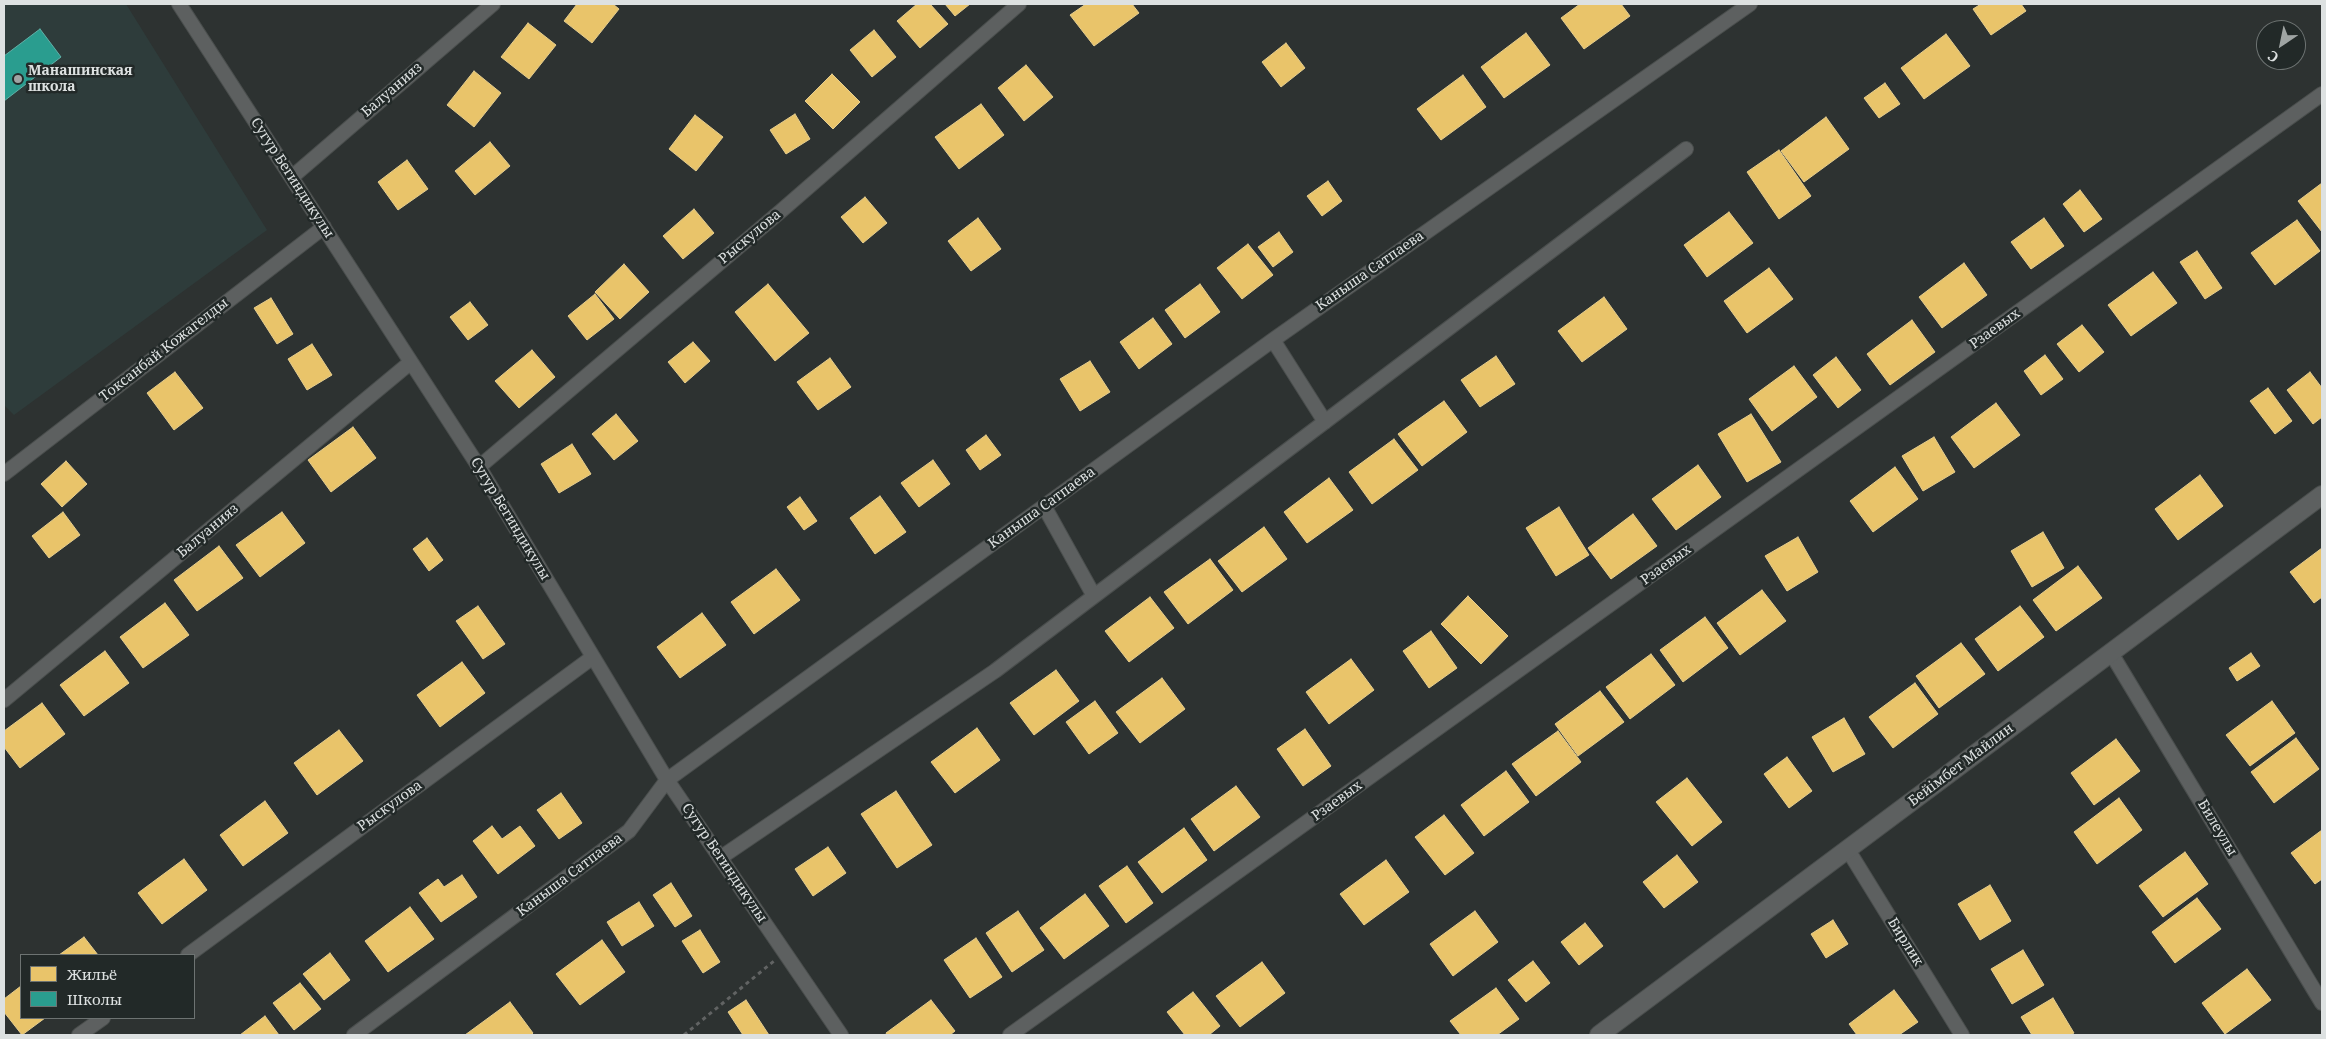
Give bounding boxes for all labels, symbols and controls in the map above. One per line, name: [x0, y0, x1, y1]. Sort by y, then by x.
north arrow: [2256, 20, 2306, 70]
text: С: [2264, 47, 2282, 67]
street label: Балуанияз: [358, 59, 426, 121]
place label: Манашинская школа: [28, 63, 133, 95]
marker: Манашинская школа: [12, 73, 24, 85]
street label: Сугур Бегиндикулы: [247, 115, 337, 241]
street label: Рыскулова: [716, 206, 784, 268]
street label: Каныша Сатпаева: [1313, 227, 1427, 315]
street label: Токсанбай Кожагелды: [96, 295, 232, 405]
street label: Рзаевых: [1967, 305, 2023, 353]
street label: Сугур Бегиндикулы: [467, 455, 553, 583]
street label: Каныша Сатпаева: [985, 464, 1099, 552]
street label: Балуанияз: [174, 501, 242, 561]
street label: Рзаевых: [1638, 541, 1694, 589]
street label: Бейімбет Майлин: [1905, 720, 2017, 810]
street label: Рыскулова: [354, 777, 426, 835]
street label: Рзаевых: [1309, 777, 1365, 825]
street label: Билеулы: [2194, 797, 2240, 859]
street label: Сугур Бегиндикулы: [678, 800, 770, 926]
street label: Каныша Сатпаева: [514, 830, 626, 920]
street label: Бирлик: [1884, 915, 1926, 969]
legend: [20, 954, 195, 1019]
text: Жильё: [67, 964, 117, 984]
text: Школы: [67, 989, 122, 1009]

